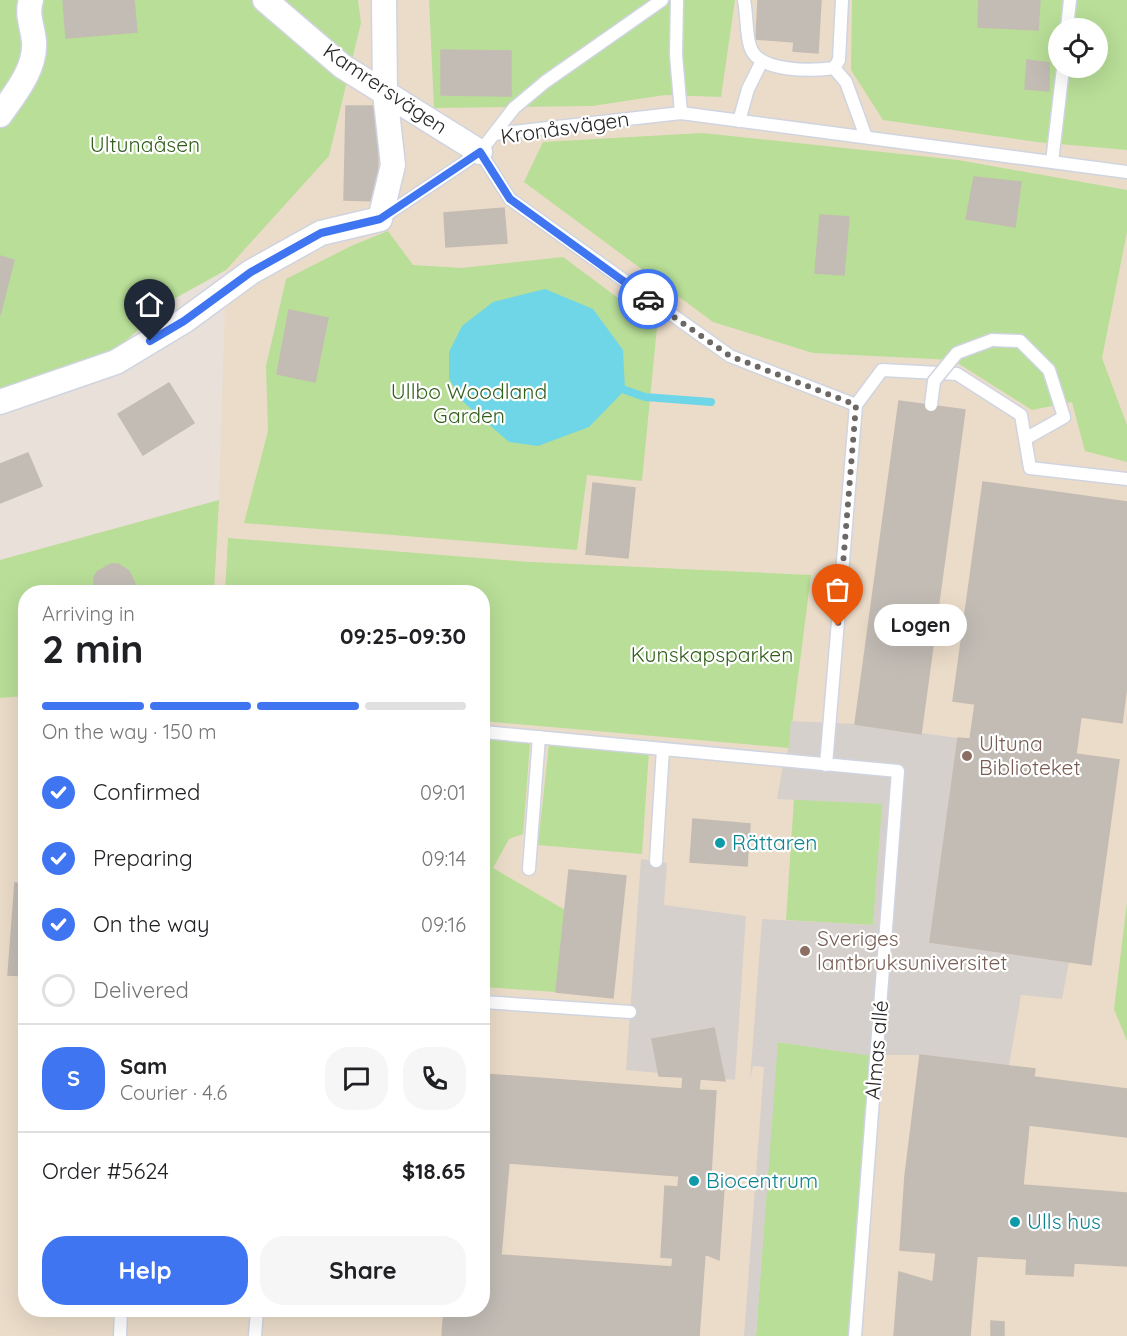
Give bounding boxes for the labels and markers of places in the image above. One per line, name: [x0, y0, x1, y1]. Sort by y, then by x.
pin: [124, 279, 175, 341]
pin: [812, 564, 863, 626]
callout: Logen: [874, 605, 967, 647]
place label: Ultuna Biblioteket: [979, 730, 1081, 780]
marker: Ultuna Biblioteket: [960, 749, 974, 763]
place label: Rättaren: [732, 829, 817, 855]
marker: Rättaren: [713, 836, 727, 850]
place label: Sveriges lantbruksuniversitet: [817, 925, 1007, 975]
marker: Sveriges lantbruksuniversitet: [798, 944, 812, 958]
place label: Biocentrum: [706, 1167, 818, 1193]
marker: Biocentrum: [687, 1174, 701, 1188]
place label: Ulls hus: [1027, 1208, 1101, 1234]
marker: Ulls hus: [1008, 1215, 1022, 1229]

